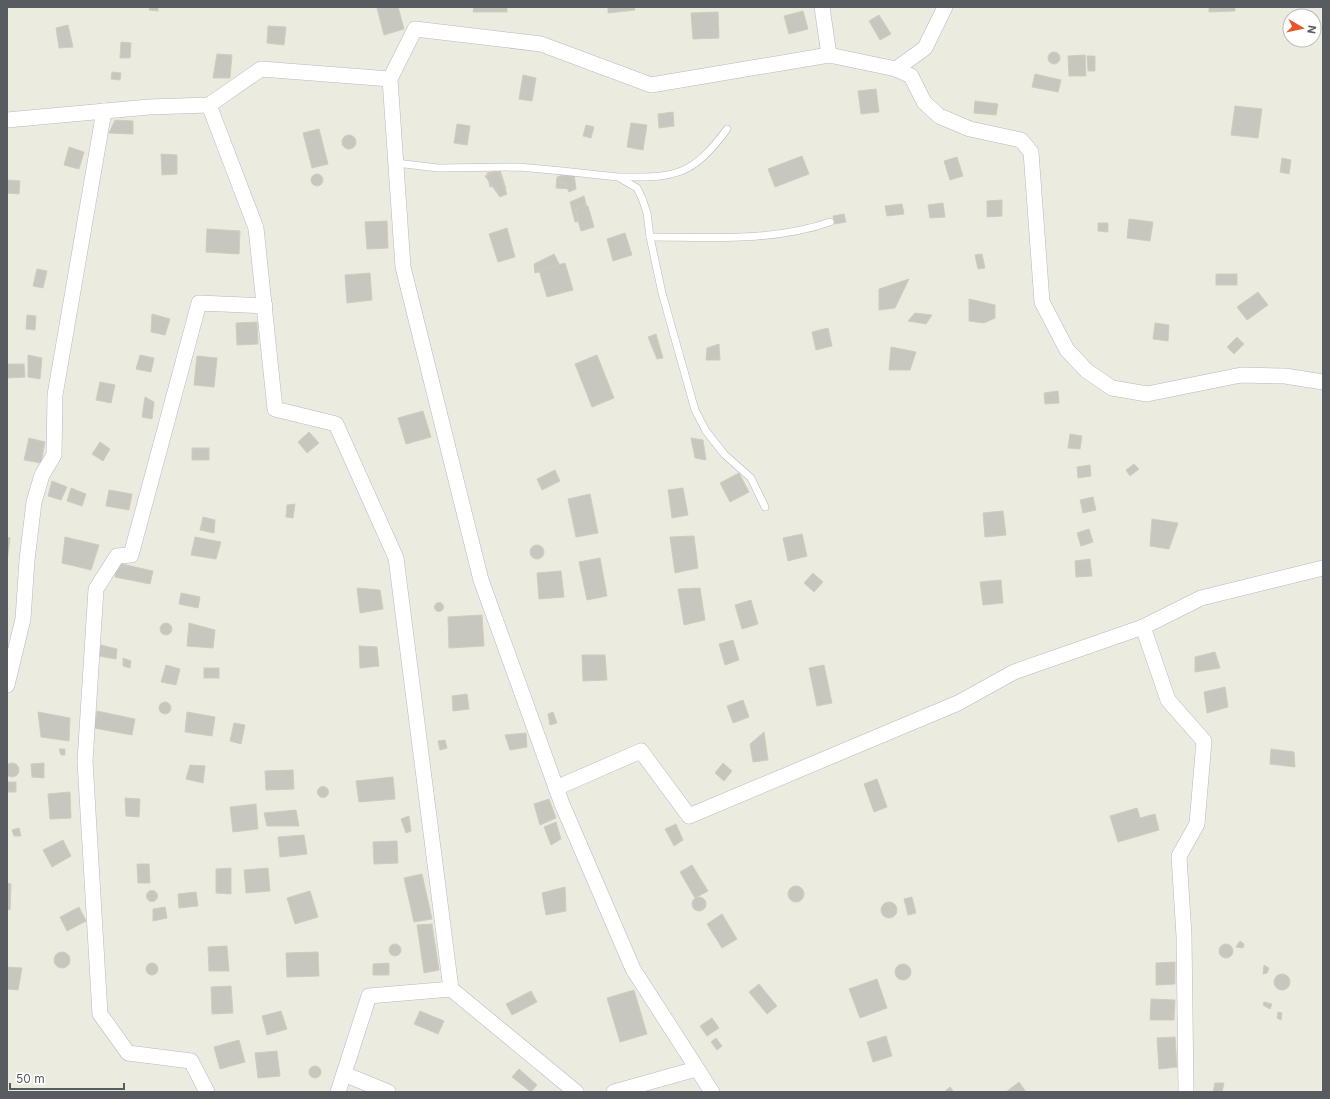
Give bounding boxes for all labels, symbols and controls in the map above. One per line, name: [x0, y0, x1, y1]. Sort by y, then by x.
north arrow: [1282, 8, 1322, 48]
text: N: [1304, 24, 1319, 35]
scale bar: [10, 1065, 124, 1091]
text: 50 m: [16, 1071, 45, 1086]

